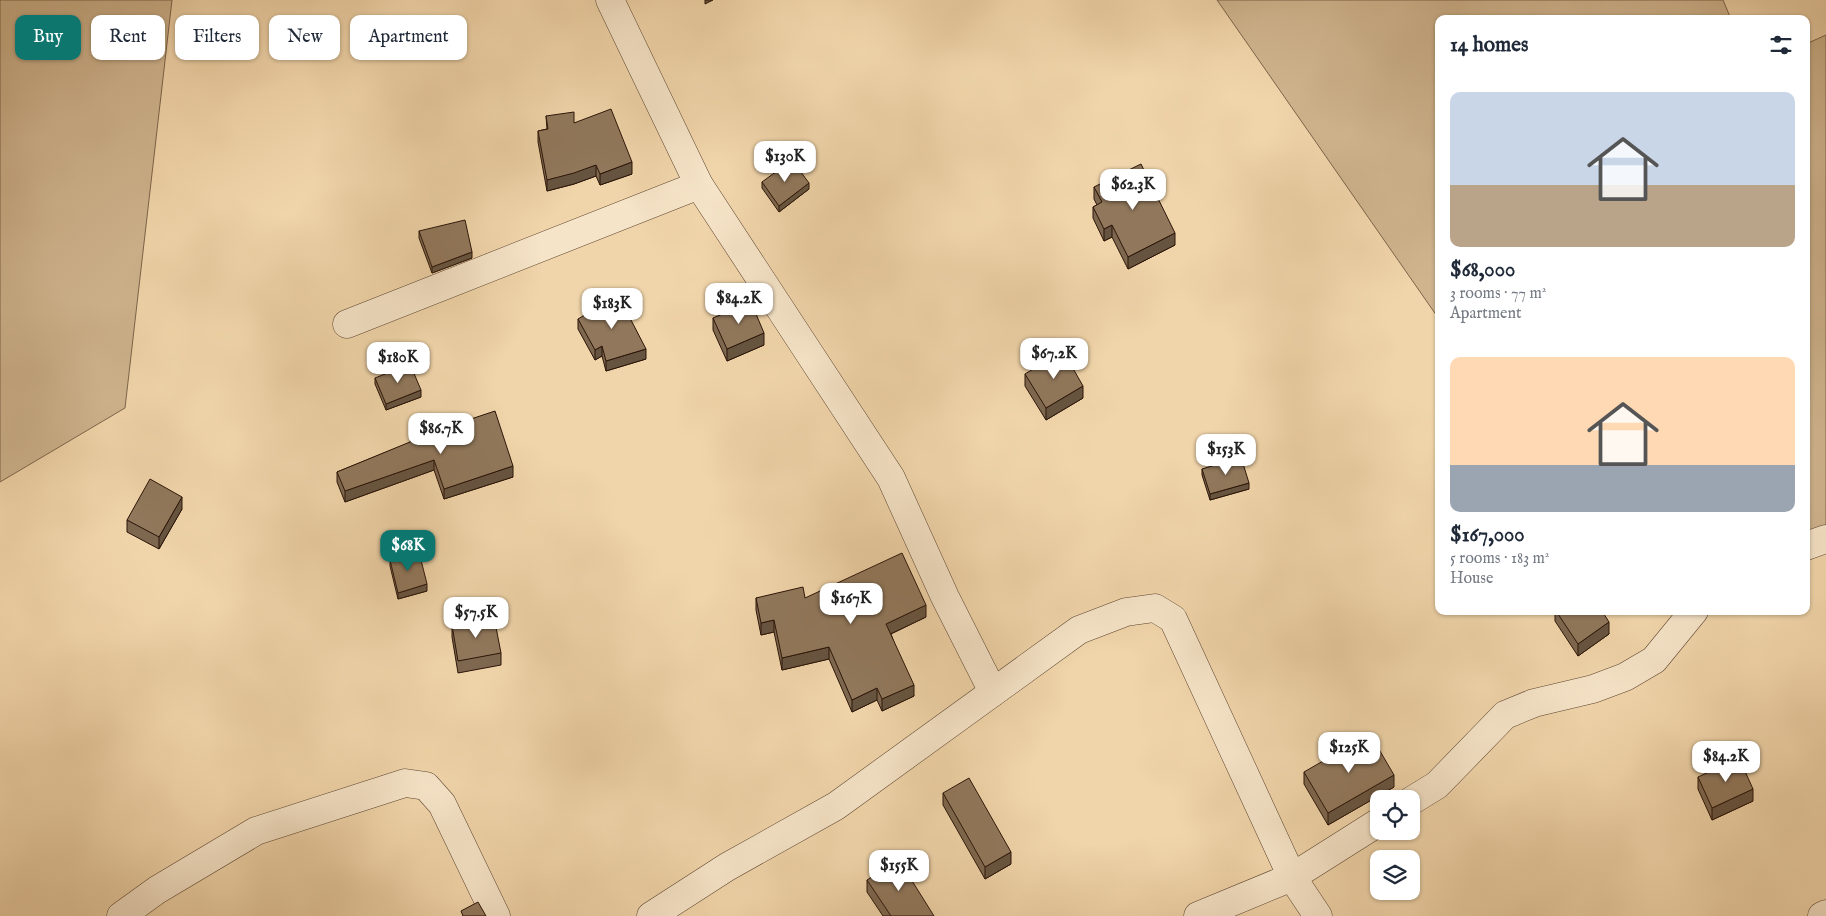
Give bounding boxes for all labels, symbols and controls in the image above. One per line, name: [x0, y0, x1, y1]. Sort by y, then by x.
chip: Buy: [15, 15, 81, 60]
chip: Rent: [91, 15, 165, 60]
chip: Filters: [175, 15, 259, 60]
chip: New: [269, 15, 340, 60]
chip: Apartment: [350, 15, 467, 60]
icon: filters: [1767, 31, 1795, 59]
text: 14 homes: [1450, 32, 1528, 59]
icon: home: [1578, 124, 1668, 214]
pin: $130K: [750, 140, 820, 183]
text: $130K: [765, 147, 805, 167]
pin: $62.3K: [1092, 168, 1174, 211]
text: $62.3K: [1111, 175, 1155, 195]
text: $68,000: [1450, 257, 1515, 284]
pin: $84.2K: [698, 282, 780, 325]
text: 3 rooms · 77 m²: [1450, 284, 1546, 304]
pin: $183K: [577, 288, 647, 330]
text: $84.2K: [716, 289, 762, 309]
text: $183K: [593, 294, 631, 314]
text: Apartment: [1450, 304, 1521, 324]
pin: $67.2K: [1013, 338, 1095, 380]
pin: $180K: [363, 342, 433, 384]
text: $67.2K: [1031, 344, 1077, 364]
text: $180K: [378, 348, 418, 368]
icon: home: [1578, 389, 1668, 479]
pin: $86.7K: [400, 412, 482, 455]
text: $86.7K: [419, 419, 463, 439]
pin: $153K: [1191, 434, 1261, 476]
text: $153K: [1207, 440, 1245, 460]
text: $167,000: [1450, 522, 1525, 549]
pin: $68K: [378, 530, 438, 572]
text: $68K: [391, 536, 425, 556]
text: 5 rooms · 183 m²: [1450, 549, 1549, 569]
text: House: [1450, 569, 1493, 589]
pin: $167K: [816, 582, 886, 625]
text: $167K: [831, 589, 871, 609]
pin: $57.5K: [435, 596, 517, 639]
text: $57.5K: [455, 603, 497, 623]
pin: $125K: [1314, 732, 1384, 774]
text: $125K: [1329, 738, 1369, 758]
pin: $84.2K: [1685, 740, 1767, 783]
text: $84.2K: [1703, 747, 1749, 767]
map controls: [1370, 790, 1420, 900]
button: locate: [1370, 790, 1420, 840]
pin: $155K: [864, 850, 934, 892]
button: layers: [1370, 850, 1420, 900]
text: $155K: [880, 856, 918, 876]

